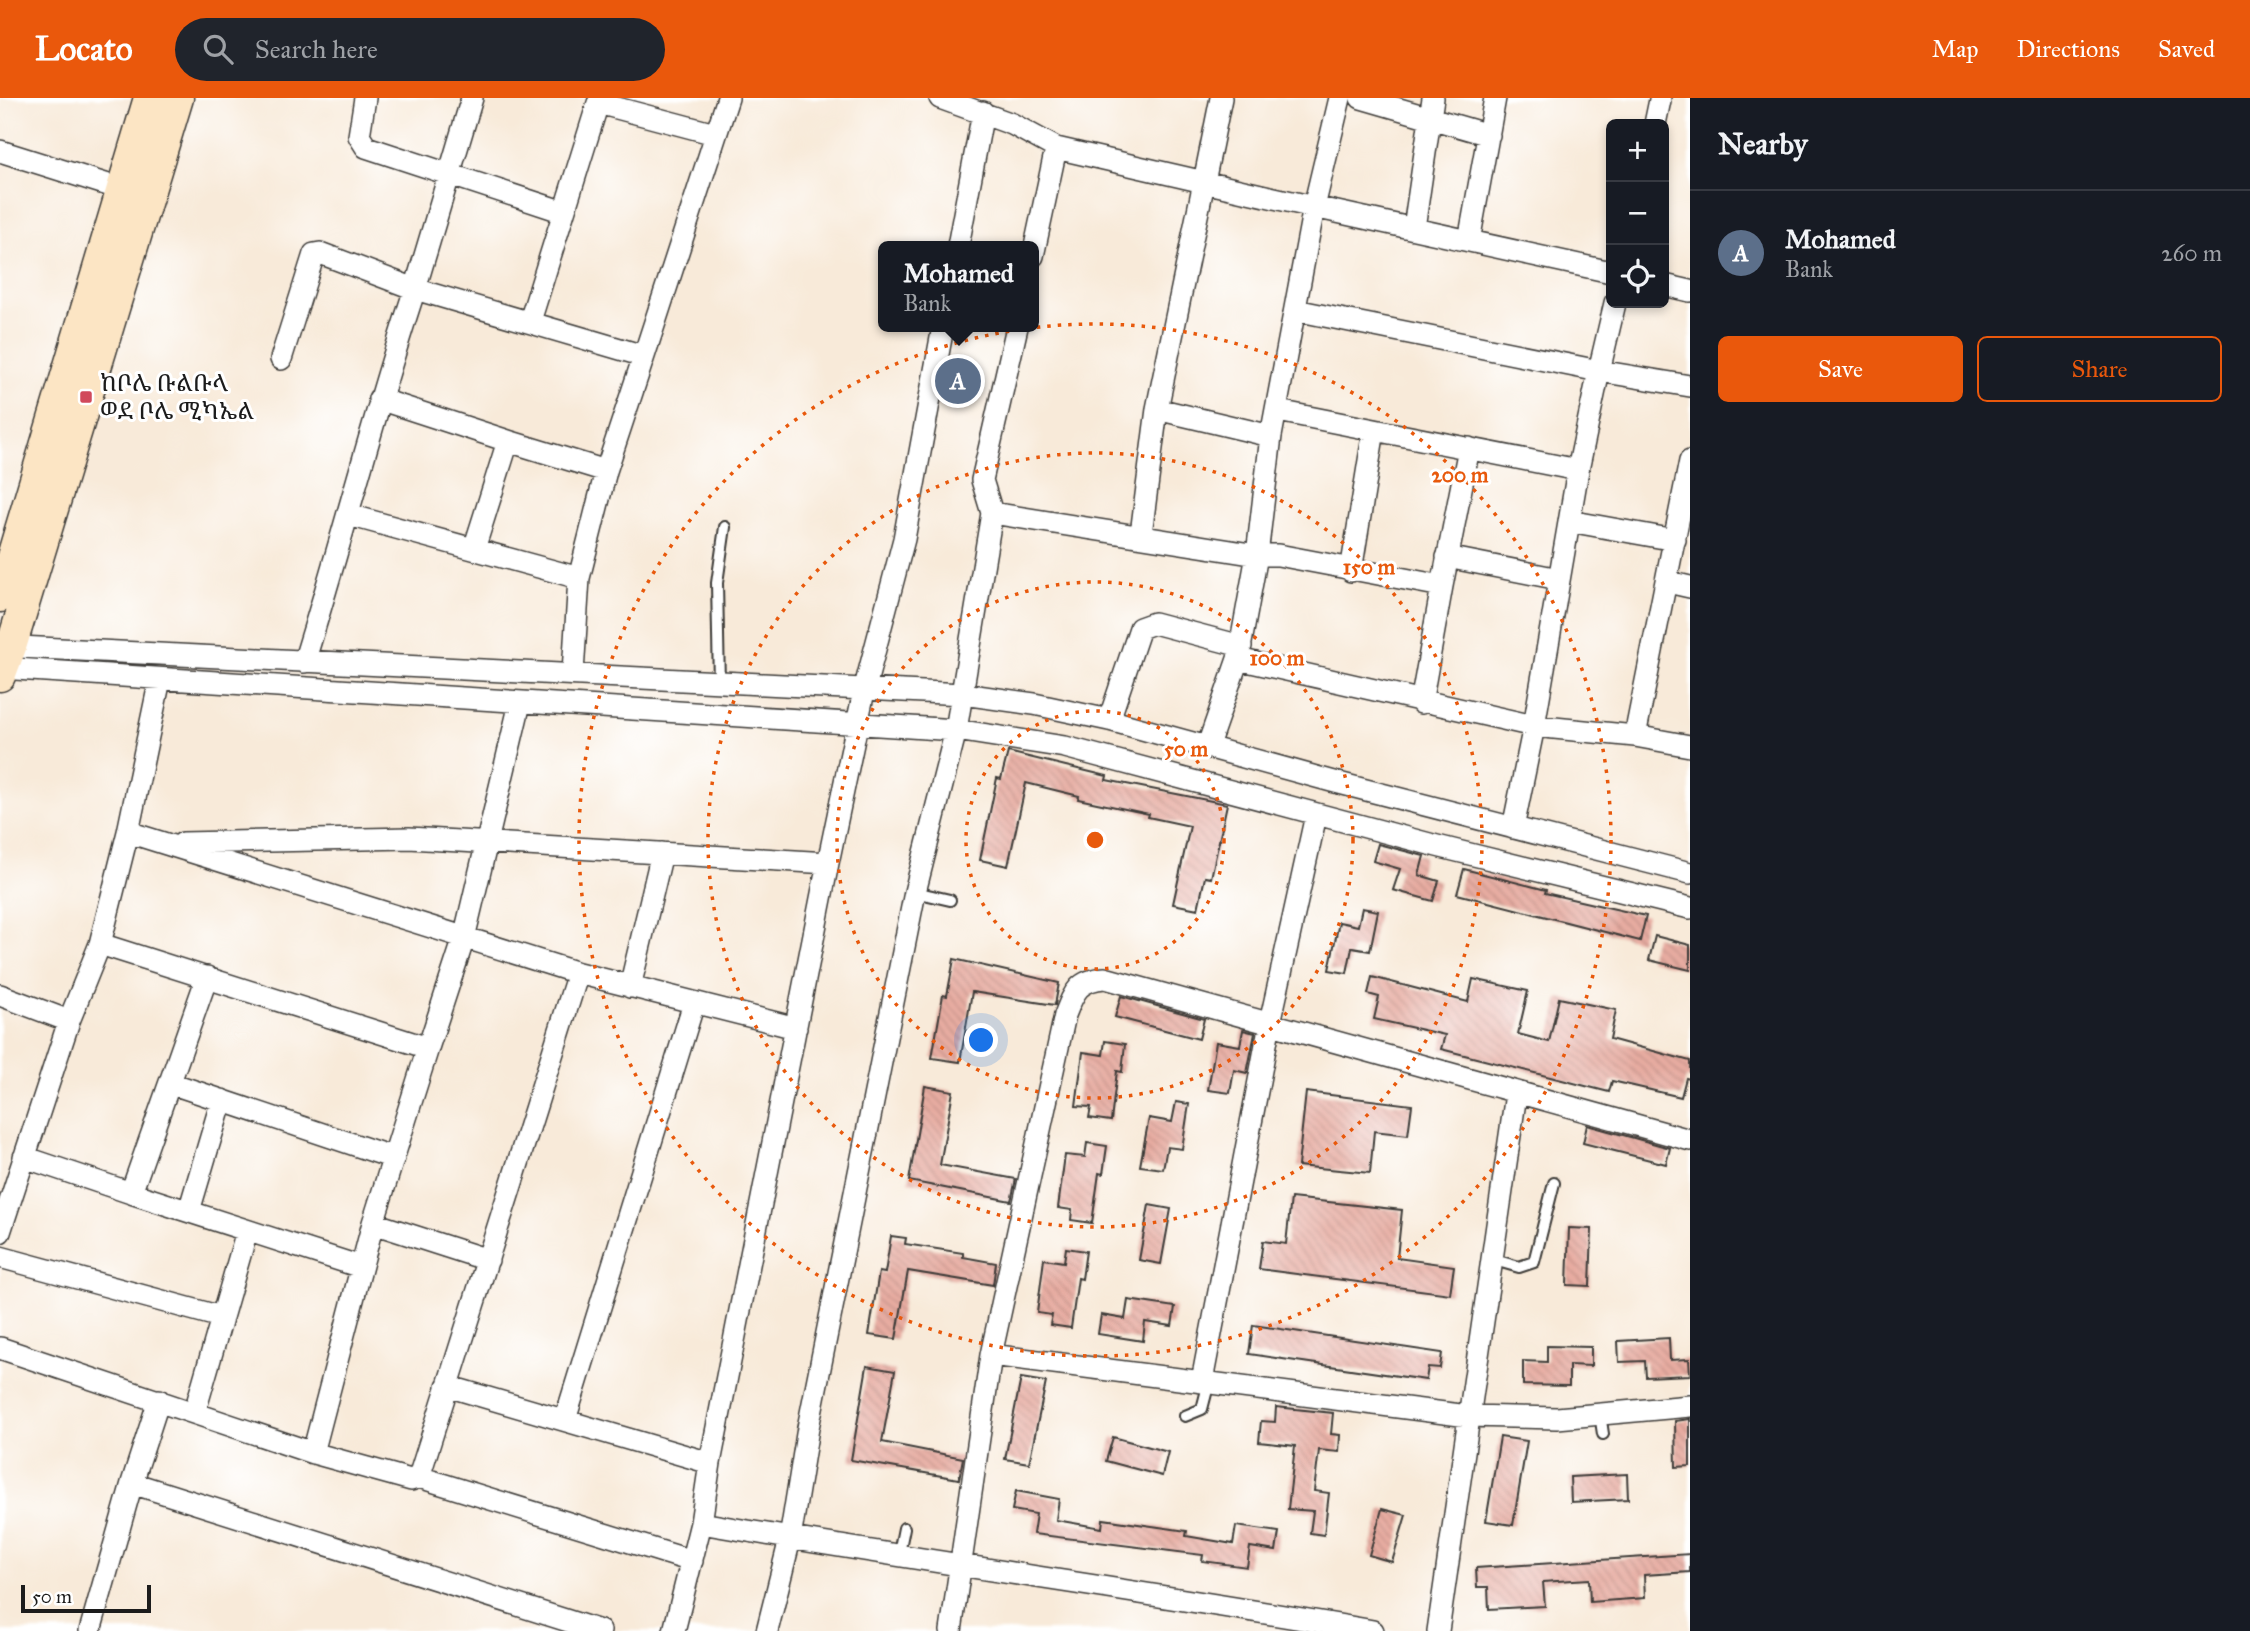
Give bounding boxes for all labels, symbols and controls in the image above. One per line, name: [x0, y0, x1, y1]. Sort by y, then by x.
search box: [175, 18, 665, 81]
text: Locato: [35, 29, 133, 69]
icon: search: [199, 30, 237, 68]
text: Search here: [255, 33, 378, 65]
text: Map: [1932, 34, 1979, 64]
text: Directions: [2017, 34, 2120, 64]
text: Saved: [2158, 34, 2215, 64]
map controls: [1606, 119, 1669, 308]
button: +: [1606, 119, 1669, 182]
text: Nearby: [1718, 126, 1808, 162]
button: −: [1606, 182, 1669, 245]
text: Mohamed: [1785, 223, 1896, 255]
text: A: [1733, 239, 1749, 267]
text: 260 m: [2161, 239, 2222, 267]
popup: [878, 241, 1039, 332]
button: locate: [1606, 245, 1669, 308]
text: Bank: [1785, 255, 1833, 283]
text: Mohamed: [903, 257, 1014, 289]
text: Bank: [903, 289, 951, 317]
button: Save: [1718, 336, 1963, 402]
button: Share: [1977, 336, 2222, 402]
pin: A: [935, 355, 981, 407]
place label: ከቦሌ ቡልቡላ ወደ ቦሌ ሚካኤል: [100, 368, 254, 426]
marker: ከቦሌ ቡልቡላ ወደ ቦሌ ሚካኤል: [78, 389, 94, 405]
text: 200 m: [1432, 462, 1489, 488]
text: 150 m: [1343, 554, 1395, 580]
text: 100 m: [1250, 645, 1305, 671]
text: 50 m: [1164, 736, 1208, 762]
centre of rings: [1083, 828, 1107, 852]
your location: [964, 1023, 998, 1057]
scale bar: [21, 1582, 150, 1614]
text: 50 m: [32, 1585, 72, 1608]

